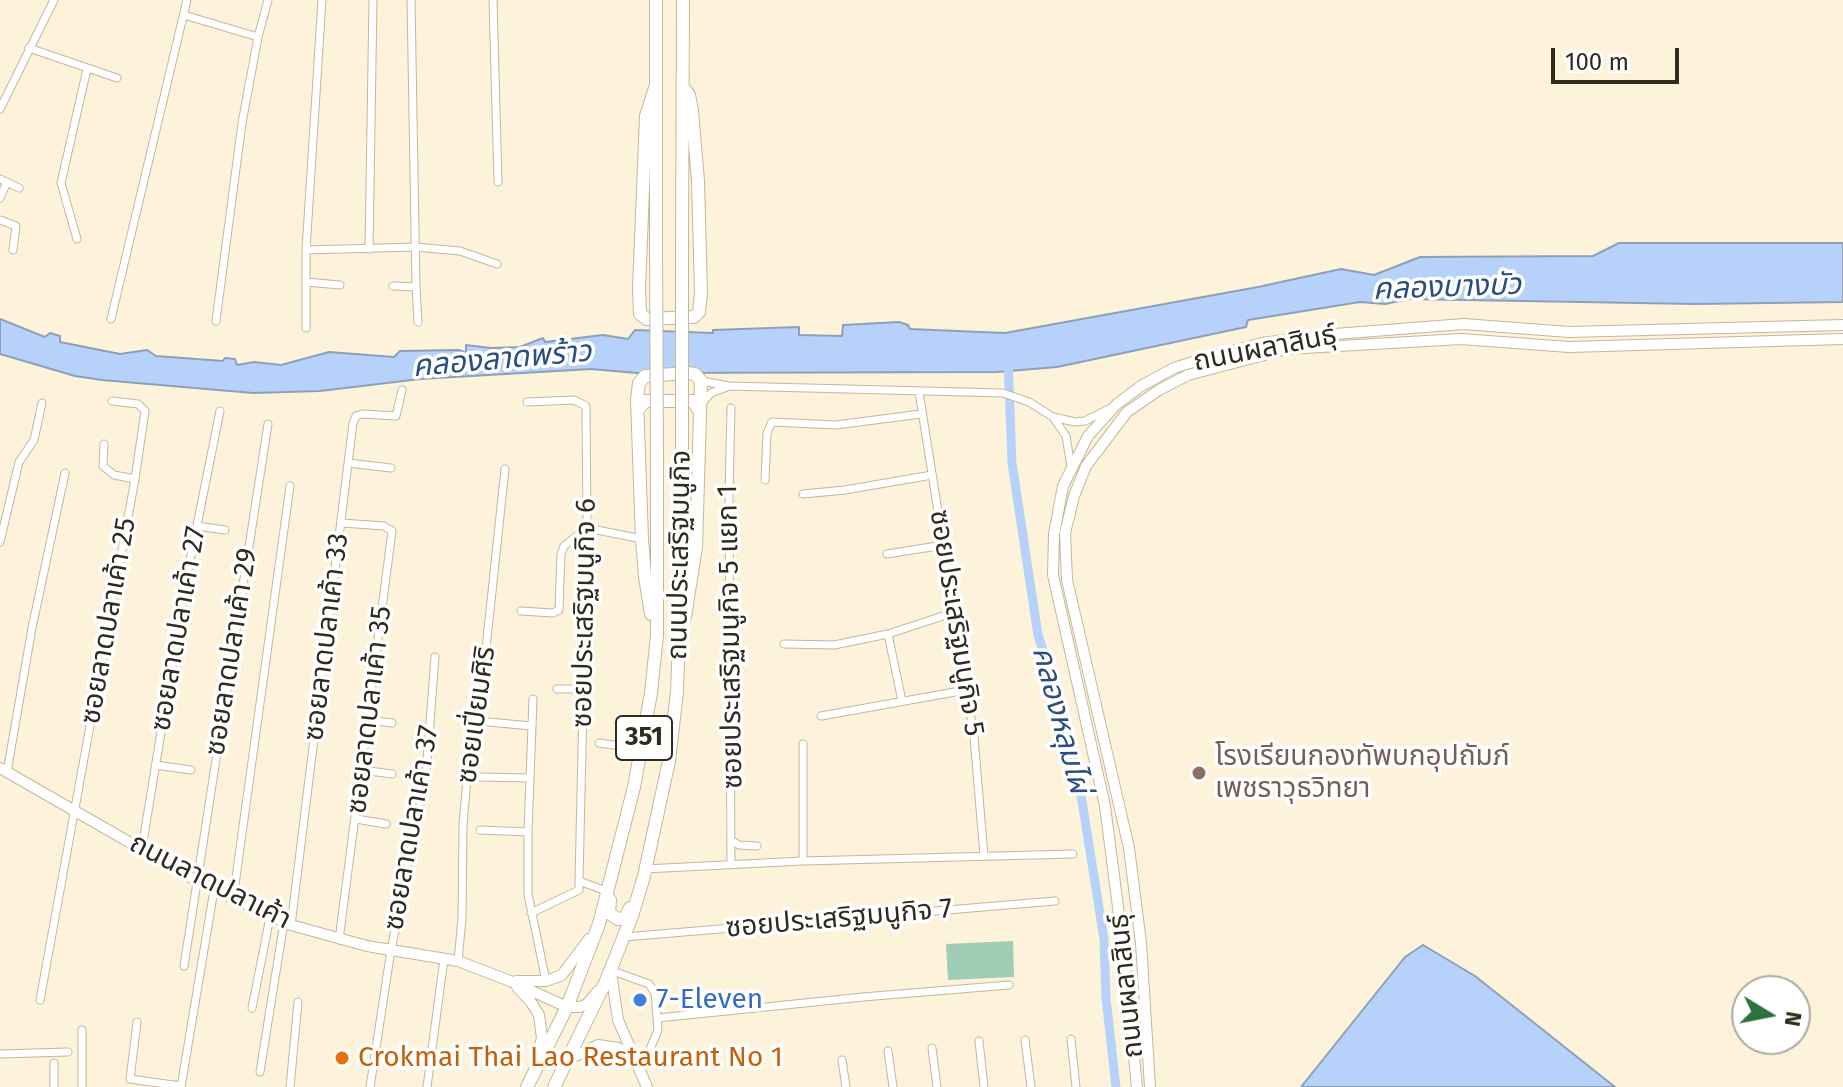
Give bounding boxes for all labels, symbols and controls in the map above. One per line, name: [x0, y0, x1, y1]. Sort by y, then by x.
scale bar: [1555, 32, 1683, 82]
text: 100 m: [1565, 48, 1629, 76]
water label: คลองบางบัว: [1372, 267, 1522, 309]
street label: ถนนผลาสินธุ์: [1191, 319, 1339, 379]
water label: คลองลาดพร้าว: [411, 334, 593, 386]
street label: ถนนประเสริฐมนูกิจ: [661, 450, 699, 660]
street label: ซอยประเสริฐมนูกิจ 5 แยก 1: [712, 485, 750, 789]
street label: ซอยประเสริฐมนูกิจ 6: [566, 498, 604, 728]
street label: ซอยประเสริฐมนูกิจ 5: [922, 507, 990, 739]
street label: ซอยลาดปลาเค้า 25: [74, 515, 144, 727]
street label: ซอยลาดปลาเค้า 27: [144, 524, 214, 734]
street label: ซอยลาดปลาเค้า 33: [298, 531, 356, 743]
street label: ซอยลาดปลาเค้า 29: [199, 546, 265, 758]
street label: ซอยลาดปลาเค้า 35: [341, 604, 399, 816]
water label: คลองหลุมไผ่: [1023, 643, 1097, 797]
street label: ซอยเปี่ยมศิริ: [451, 644, 503, 786]
road number: 351: [616, 716, 672, 760]
street label: ซอยลาดปลาเค้า 37: [377, 723, 447, 933]
place label: โรงเรียนกองทัพบกอุปถัมภ์ เพชราวุธวิทยา: [1215, 740, 1510, 806]
marker: โรงเรียนกองทัพบกอุปถัมภ์ เพชราวุธวิทยา: [1190, 764, 1208, 782]
street label: ถนนลาดปลาเค้า: [124, 827, 296, 937]
street label: ซอยประเสริฐมนูกิจ 7: [724, 892, 954, 946]
street label: ถนนผลาสินธุ์: [1103, 912, 1151, 1060]
north arrow: [1731, 975, 1811, 1055]
place label: 7-Eleven: [656, 983, 763, 1017]
marker: 7-Eleven: [631, 991, 649, 1009]
text: N: [1779, 1009, 1808, 1028]
place label: Crokmai Thai Lao Restaurant No 1: [358, 1041, 783, 1075]
marker: Crokmai Thai Lao Restaurant No 1: [333, 1049, 351, 1067]

